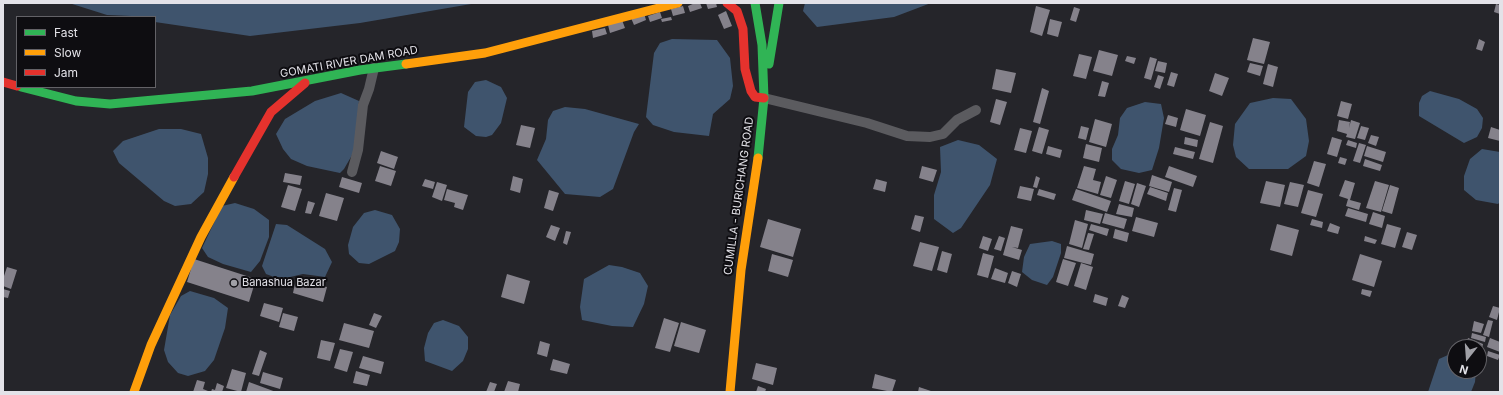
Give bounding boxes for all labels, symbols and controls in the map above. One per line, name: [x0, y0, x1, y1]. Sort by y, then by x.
legend: [16, 16, 156, 88]
text: Fast: [54, 25, 78, 40]
street label: GOMATI RIVER DAM ROAD: [279, 43, 419, 81]
text: Slow: [54, 45, 81, 60]
text: Jam: [54, 65, 78, 80]
street label: CUMILLA - BURICHANG ROAD: [721, 116, 757, 276]
place label: Banashua Bazar: [242, 276, 326, 290]
marker: Banashua Bazar: [229, 278, 239, 288]
north arrow: [1447, 339, 1487, 379]
text: N: [1458, 362, 1470, 377]

